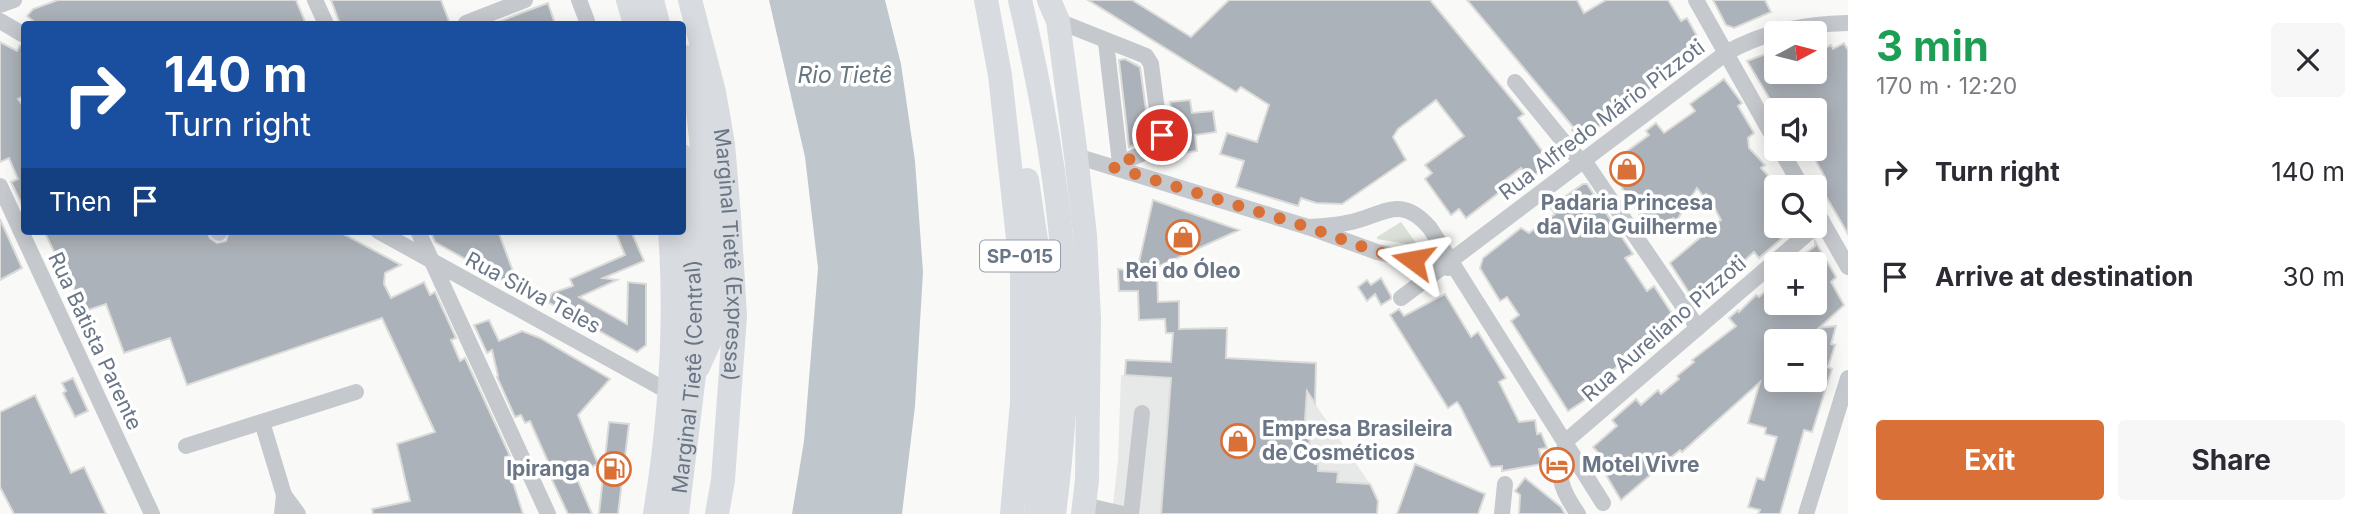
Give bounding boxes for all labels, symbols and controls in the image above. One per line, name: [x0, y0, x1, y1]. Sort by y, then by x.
text: 3 min: [1876, 20, 1989, 71]
north arrow: [1764, 21, 1827, 84]
map controls: [1764, 21, 1827, 392]
button: close: [2271, 23, 2345, 97]
street label: Rua Alfredo Mário Pizzoti: [1494, 34, 1709, 205]
text: 140 m: [164, 45, 308, 104]
icon: right: [49, 49, 140, 140]
water label: Rio Tietê: [798, 61, 892, 89]
text: 170 m · 12:20: [1876, 72, 2017, 100]
button: sound: [1764, 98, 1827, 161]
text: Turn right: [164, 105, 311, 144]
pin: [1132, 105, 1192, 165]
icon: arrive: [1143, 116, 1181, 154]
street label: Marginal Tietê (Expressa): [709, 126, 748, 382]
shop icon: Padaria Princesa da Vila Guilherme: [1608, 150, 1646, 188]
icon: right: [1876, 153, 1914, 191]
text: Turn right: [1935, 156, 2060, 187]
text: 140 m: [2271, 156, 2345, 187]
button: search: [1764, 175, 1827, 238]
icon: arrive: [126, 182, 164, 220]
text: Then: [49, 186, 112, 217]
place label: Padaria Princesa da Vila Guilherme: [1537, 190, 1717, 239]
shop icon: Rei do Óleo: [1164, 218, 1202, 256]
position arrow: [1376, 223, 1450, 297]
road number: SP-015: [980, 240, 1060, 272]
street label: Rua Silva Teles: [461, 246, 605, 339]
street label: Rua Batista Parente: [43, 248, 148, 434]
street label: Rua Aureliano Pizzoti: [1577, 251, 1751, 407]
button: +: [1764, 252, 1827, 315]
place label: Rei do Óleo: [1125, 257, 1241, 283]
icon: arrive: [1876, 258, 1914, 296]
street label: Marginal Tietê (Central): [667, 259, 707, 495]
text: Arrive at destination: [1935, 261, 2194, 292]
text: 30 m: [2282, 261, 2345, 292]
button: −: [1764, 329, 1827, 392]
place label: Empresa Brasileira de Cosméticos: [1262, 416, 1453, 465]
button: Exit: [1876, 420, 2104, 500]
button: Share: [2118, 420, 2345, 500]
shop icon: Empresa Brasileira de Cosméticos: [1219, 422, 1257, 460]
hotel icon: Motel Vivre: [1538, 446, 1576, 484]
fuel station icon: Ipiranga: [595, 450, 633, 488]
place label: Motel Vivre: [1582, 452, 1700, 477]
place label: Ipiranga: [506, 456, 590, 481]

